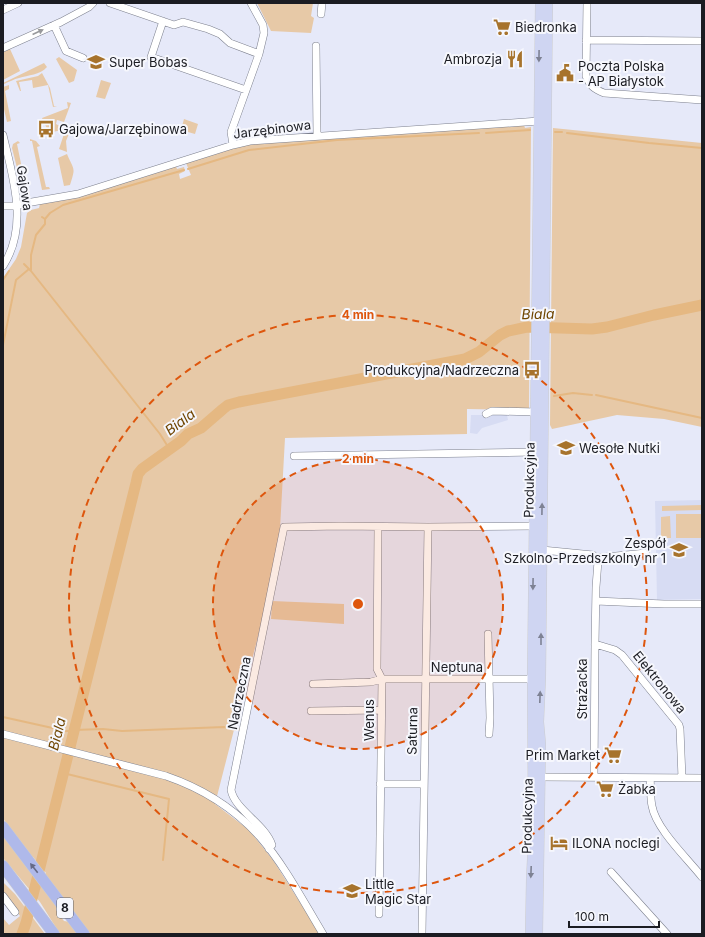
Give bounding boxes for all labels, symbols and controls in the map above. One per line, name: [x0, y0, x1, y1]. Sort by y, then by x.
supermarket icon: Biedronka: [492, 17, 512, 37]
place label: Biedronka: [515, 19, 577, 35]
one-way arrow: [33, 29, 44, 35]
restaurant icon: Ambrozja: [505, 49, 525, 69]
one-way arrow: [536, 50, 542, 63]
place label: Ambrozja: [444, 51, 502, 67]
school or university icon: Super Bobas: [86, 52, 106, 72]
place label: Super Bobas: [109, 54, 188, 70]
place label: Poczta Polska - AP Białystok: [578, 58, 664, 89]
public building icon: Poczta Polska - AP Białystok: [555, 63, 575, 83]
street label: Jarzębinowa: [232, 116, 312, 142]
bus stop icon: Gajowa/Jarzębinowa: [36, 119, 56, 139]
place label: Gajowa/Jarzębinowa: [59, 121, 187, 137]
street label: Gajowa: [14, 164, 36, 212]
water label: Biala: [521, 305, 555, 322]
text: 4 min: [342, 307, 374, 322]
bus stop icon: Produkcyjna/Nadrzeczna: [522, 360, 542, 380]
place label: Produkcyjna/Nadrzeczna: [365, 362, 519, 378]
water label: Biala: [161, 405, 198, 438]
school or university icon: Wesołe Nutki: [556, 438, 576, 458]
place label: Wesołe Nutki: [579, 440, 660, 456]
street label: Produkcyjna: [520, 442, 538, 518]
text: 2 min: [342, 451, 374, 466]
one-way arrow: [539, 502, 545, 515]
place label: Zespół Szkolno-Przedszkolny nr 1: [504, 535, 667, 566]
school or university icon: Zespół Szkolno-Przedszkolny nr 1: [669, 540, 689, 560]
one-way arrow: [530, 578, 537, 590]
centre of rings: [351, 597, 365, 611]
one-way arrow: [538, 632, 544, 645]
street label: Elektronowa: [630, 648, 690, 716]
street label: Nadrzeczna: [224, 655, 254, 731]
street label: Strażacka: [574, 658, 590, 720]
street label: Neptuna: [431, 659, 483, 675]
one-way arrow: [537, 690, 543, 703]
street label: Wenus: [361, 699, 377, 741]
street label: Saturna: [404, 707, 420, 755]
water label: Biala: [44, 715, 69, 752]
supermarket icon: Prim Market: [603, 745, 623, 765]
place label: Prim Market: [526, 747, 600, 763]
street label: Produkcyjna: [518, 778, 536, 854]
supermarket icon: Żabka: [595, 779, 615, 799]
place label: Żabka: [618, 781, 656, 797]
hotel icon: ILONA noclegi: [549, 833, 569, 853]
place label: ILONA noclegi: [572, 835, 660, 851]
one-way arrow: [30, 863, 39, 874]
one-way arrow: [528, 866, 534, 879]
place label: Little Magic Star: [365, 876, 431, 907]
school or university icon: Little Magic Star: [342, 881, 362, 901]
road number: 8: [57, 898, 73, 918]
scale bar: [569, 903, 659, 929]
text: 100 m: [575, 909, 609, 924]

